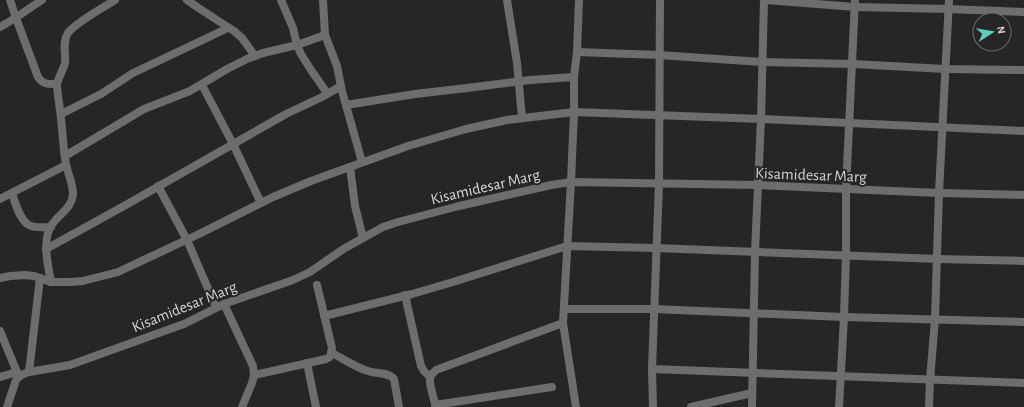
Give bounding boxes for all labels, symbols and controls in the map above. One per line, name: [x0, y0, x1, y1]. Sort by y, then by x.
north arrow: [972, 12, 1012, 52]
text: N: [995, 25, 1007, 35]
street label: Kisamidesar Marg: [755, 165, 867, 185]
street label: Kisamidesar Marg: [429, 167, 542, 207]
street label: Kisamidesar Marg: [130, 279, 239, 335]

